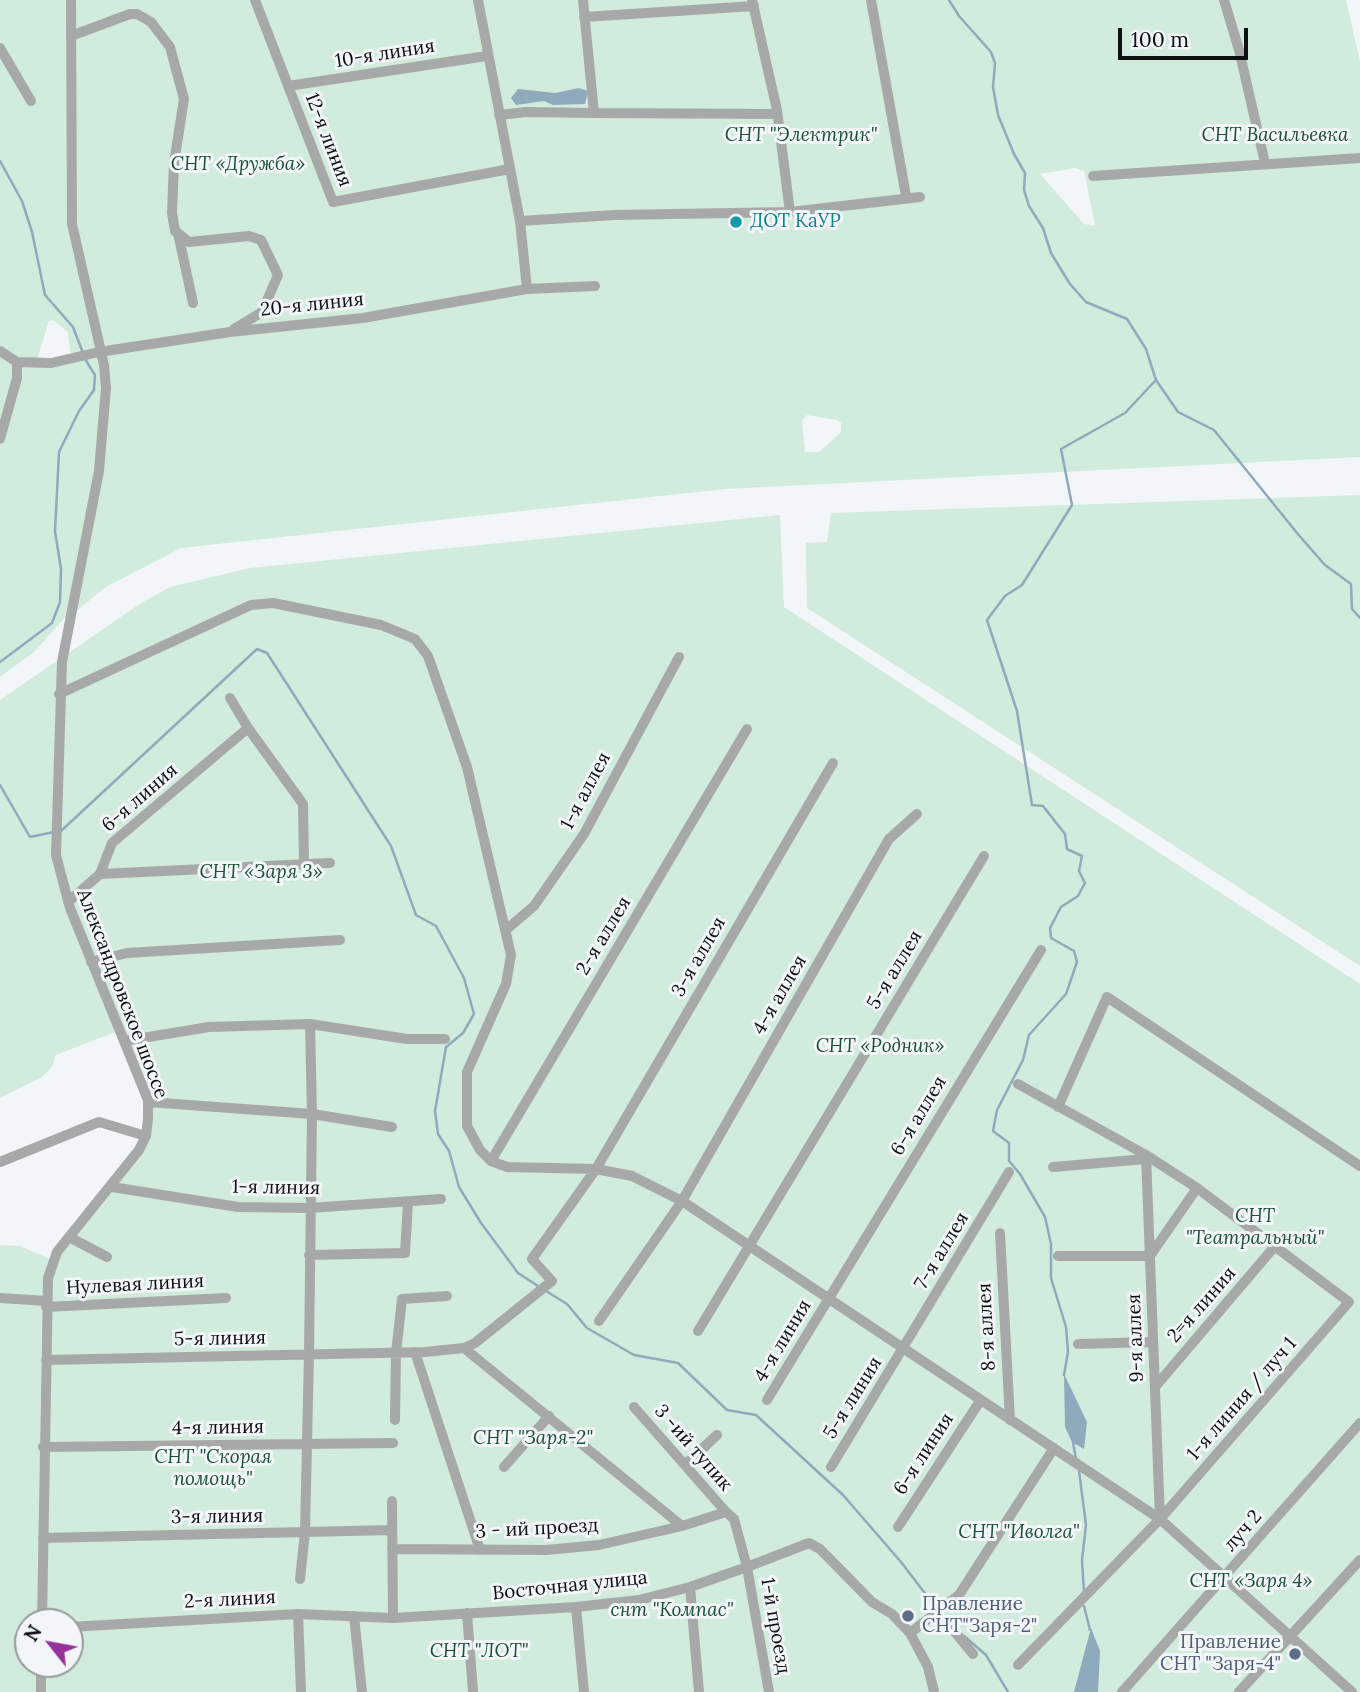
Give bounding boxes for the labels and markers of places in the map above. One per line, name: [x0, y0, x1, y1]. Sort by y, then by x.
place label: ДОТ КаУР: [750, 211, 841, 233]
marker: ДОТ КаУР: [728, 214, 744, 230]
place label: Правление СНТ"Заря-2": [922, 1594, 1037, 1638]
marker: Правление СНТ"Заря-2": [900, 1608, 916, 1624]
place label: Правление СНТ "Заря-4": [1160, 1632, 1281, 1676]
marker: Правление СНТ "Заря-4": [1287, 1646, 1303, 1662]

